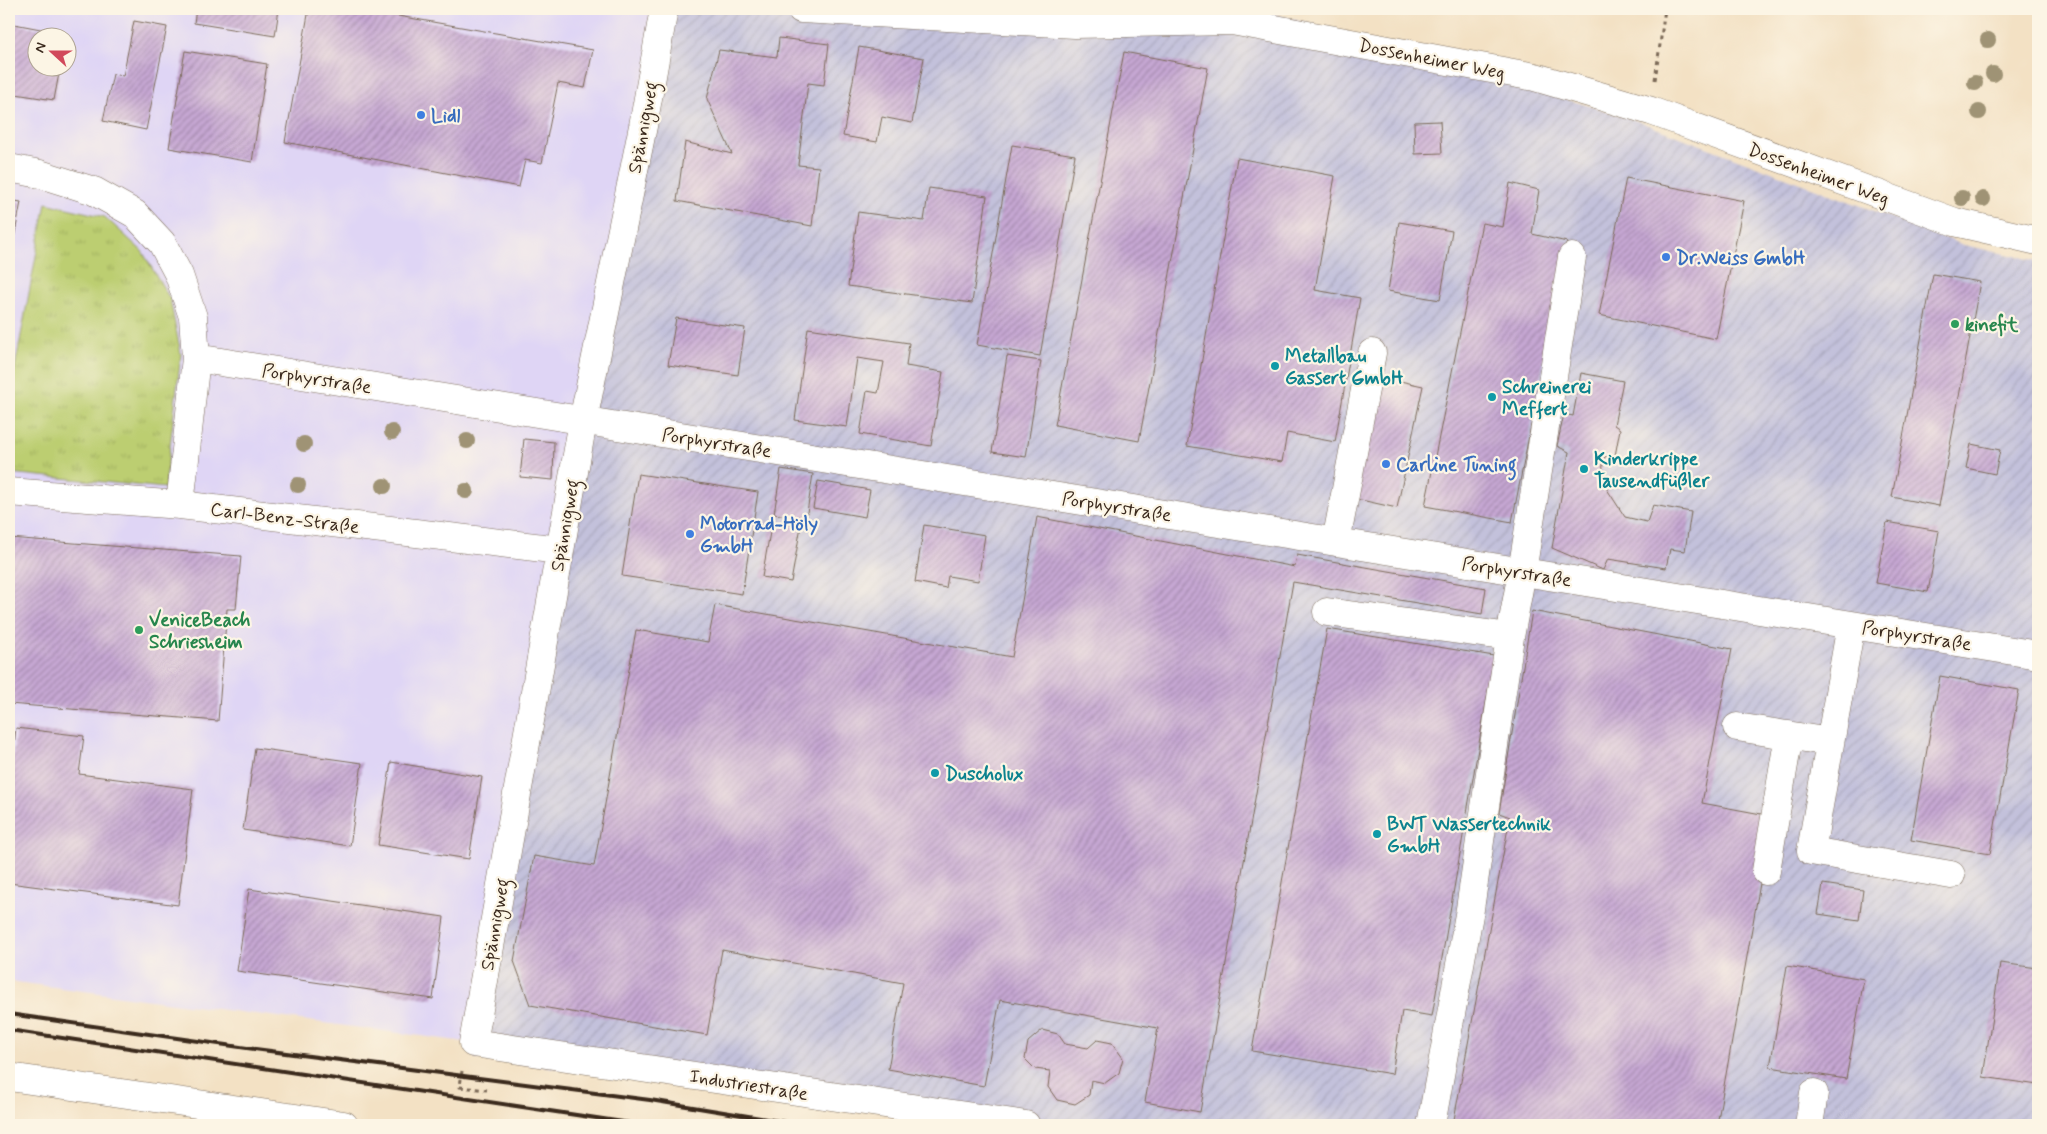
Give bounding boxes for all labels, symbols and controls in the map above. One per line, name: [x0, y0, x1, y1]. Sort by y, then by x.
north arrow: [28, 28, 78, 78]
street label: Dossenheimer Weg: [1356, 33, 1507, 87]
text: N: [31, 40, 51, 55]
street label: Spännigweg: [622, 79, 668, 176]
place label: Lidl: [431, 104, 461, 129]
marker: Lidl: [415, 109, 427, 121]
street label: Dossenheimer Weg: [1744, 137, 1893, 213]
place label: Dr.Weiss GmbH: [1676, 246, 1806, 271]
marker: Dr.Weiss GmbH: [1660, 251, 1672, 263]
place label: kinefit: [1965, 313, 2019, 338]
marker: kinefit: [1949, 318, 1961, 330]
place label: Metallbau Gassert GmbH: [1285, 344, 1404, 391]
street label: Porphyrstraße: [260, 358, 373, 400]
marker: Metallbau Gassert GmbH: [1269, 360, 1281, 372]
place label: Schreinerei Meffert: [1502, 375, 1591, 422]
marker: Schreinerei Meffert: [1486, 391, 1498, 403]
street label: Porphyrstraße: [660, 422, 773, 464]
place label: Kinderkrippe Tausendfüßler: [1594, 447, 1710, 494]
place label: Carline Tuning: [1396, 453, 1517, 481]
marker: Carline Tuning: [1380, 458, 1392, 470]
marker: Kinderkrippe Tausendfüßler: [1578, 463, 1590, 475]
street label: Spännigweg: [545, 477, 589, 574]
street label: Porphyrstraße: [1060, 486, 1173, 528]
street label: Carl-Benz-Straße: [209, 497, 361, 540]
place label: Motorrad-Höly GmbH: [700, 512, 818, 559]
marker: Motorrad-Höly GmbH: [684, 528, 696, 540]
street label: Porphyrstraße: [1460, 551, 1573, 593]
place label: VeniceBeach Schriesheim: [149, 608, 251, 655]
street label: Porphyrstraße: [1860, 615, 1973, 657]
marker: VeniceBeach Schriesheim: [133, 624, 145, 636]
place label: Duscholux: [945, 762, 1024, 787]
marker: Duscholux: [929, 767, 941, 779]
place label: BWT Wassertechnik GmbH: [1387, 812, 1551, 859]
marker: BWT Wassertechnik GmbH: [1371, 828, 1383, 840]
street label: Spännigweg: [475, 876, 519, 973]
street label: Industriestraße: [688, 1064, 810, 1107]

